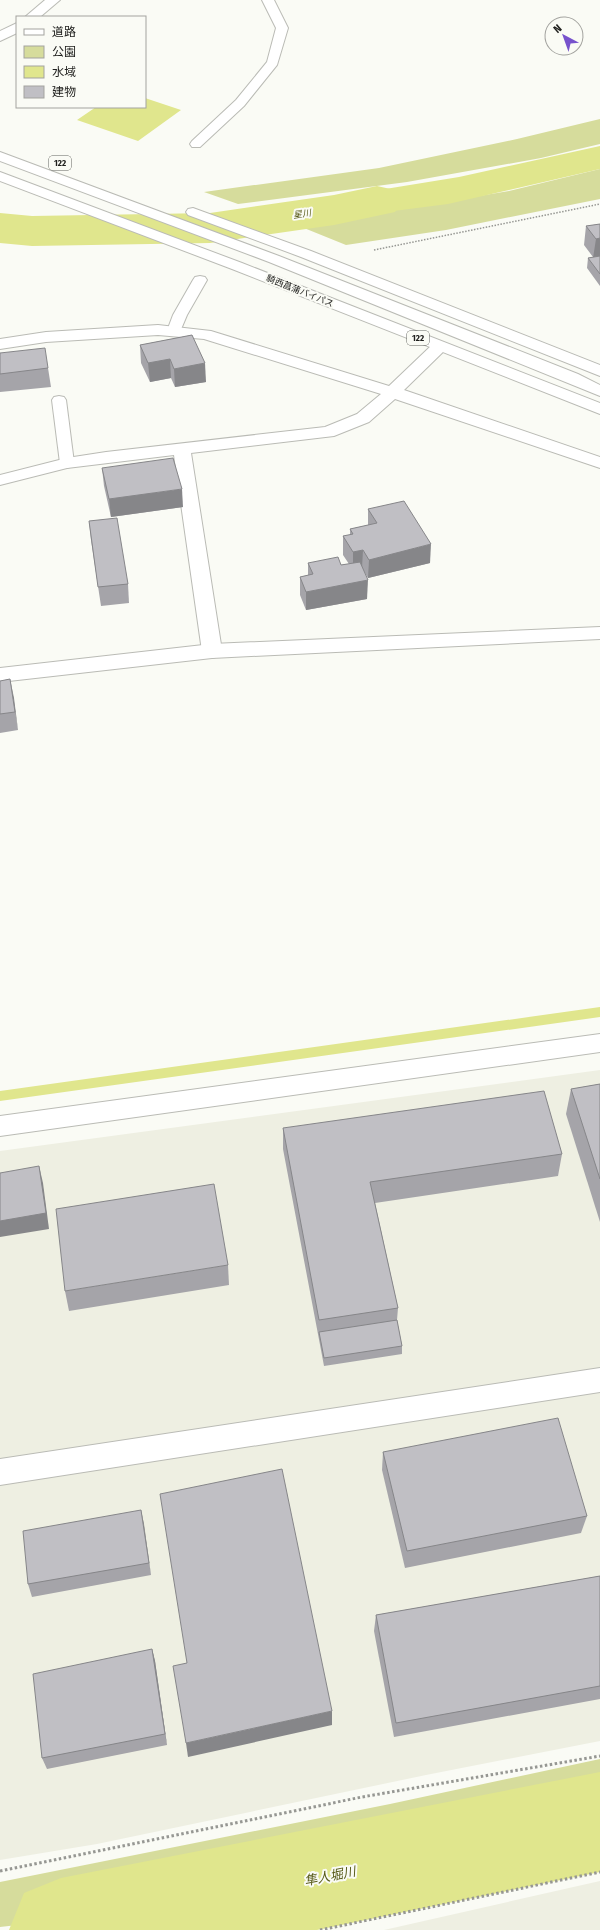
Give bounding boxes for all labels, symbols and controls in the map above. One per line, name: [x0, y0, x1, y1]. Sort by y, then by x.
legend: [16, 16, 146, 108]
north arrow: [544, 16, 584, 56]
text: N: [551, 22, 565, 36]
text: 道路: [52, 25, 76, 39]
text: 公園: [52, 45, 76, 59]
text: 水域: [52, 65, 76, 79]
text: 建物: [52, 85, 76, 99]
road number: 122: [49, 156, 71, 170]
water label: 星川: [292, 208, 313, 220]
street label: 騎西菖蒲バイパス: [265, 273, 335, 309]
road number: 122: [407, 331, 429, 345]
water label: 隼人堀川: [303, 1863, 359, 1888]

